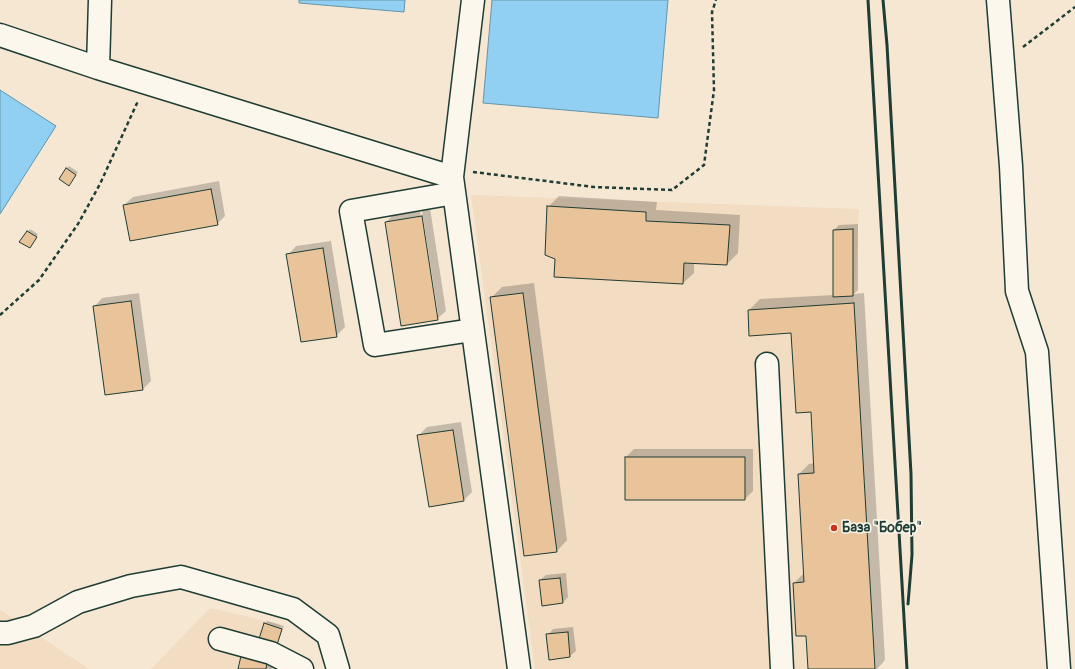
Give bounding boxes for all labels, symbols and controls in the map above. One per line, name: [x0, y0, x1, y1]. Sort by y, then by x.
place label: База "Бобер": [842, 520, 922, 536]
marker: База "Бобер": [829, 523, 839, 533]

